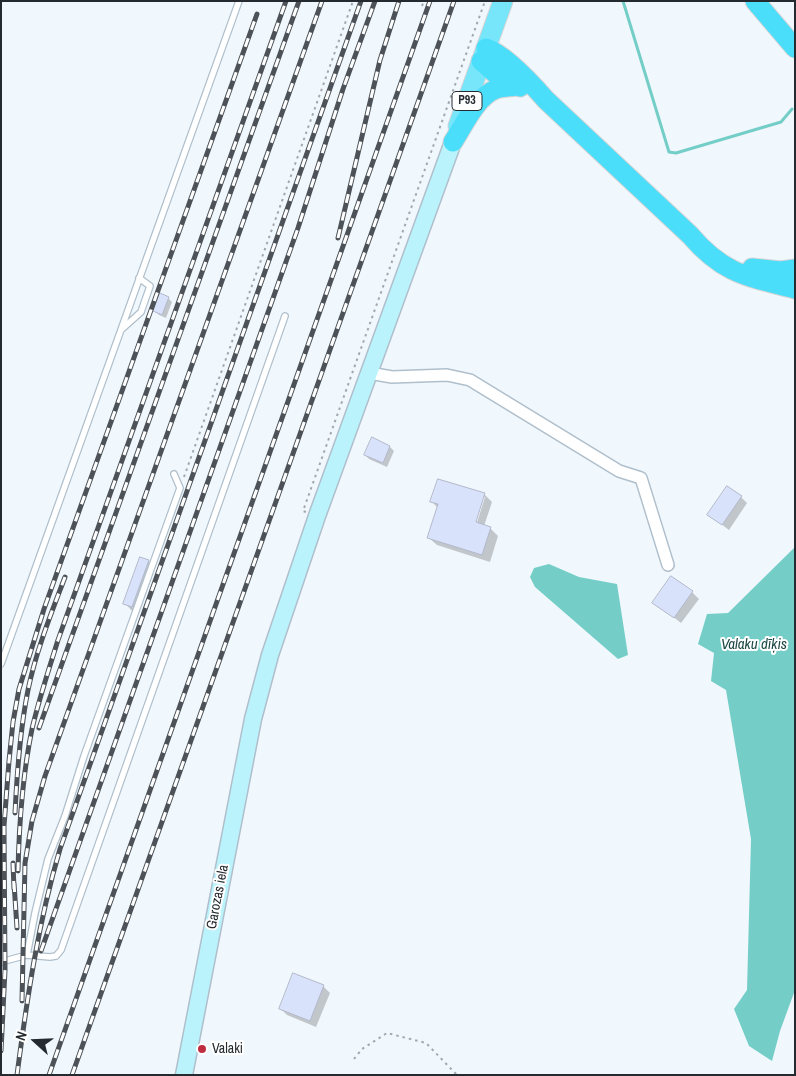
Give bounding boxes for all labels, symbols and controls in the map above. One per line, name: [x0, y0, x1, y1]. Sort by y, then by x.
road number: P93: [452, 92, 482, 110]
water label: Valaku dīķis: [721, 636, 787, 654]
street label: Garozas iela: [204, 863, 232, 931]
north arrow: [10, 1016, 60, 1066]
text: N: [11, 1029, 31, 1043]
place label: Valaki: [212, 1041, 243, 1057]
marker: Valaki: [196, 1043, 208, 1055]

